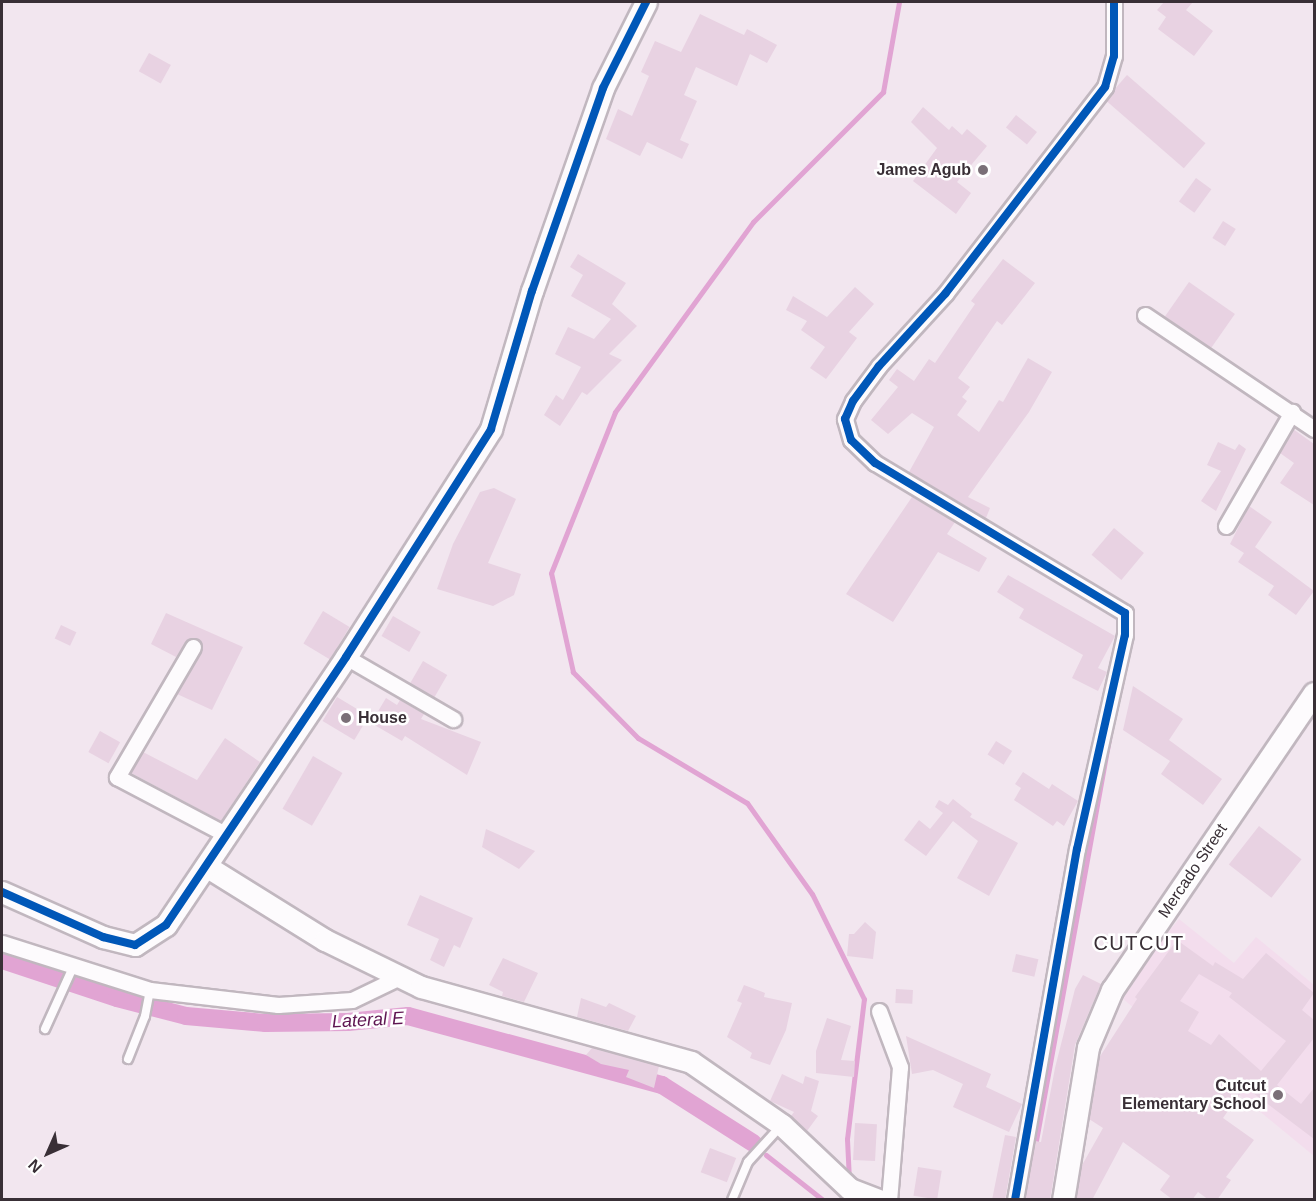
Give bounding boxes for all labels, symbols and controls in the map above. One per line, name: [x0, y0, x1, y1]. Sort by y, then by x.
place label: James Agub: [876, 160, 971, 180]
marker: James Agub: [976, 163, 990, 177]
place label: House: [358, 708, 407, 728]
marker: House: [339, 711, 353, 725]
street label: Mercado Street: [1154, 820, 1232, 922]
district label: CUTCUT: [1093, 931, 1185, 955]
water label: Lateral E: [331, 1007, 405, 1033]
place label: Cutcut Elementary School: [1122, 1076, 1266, 1114]
marker: Cutcut Elementary School: [1271, 1088, 1285, 1102]
north arrow: [18, 1123, 78, 1183]
text: N: [25, 1156, 45, 1176]

